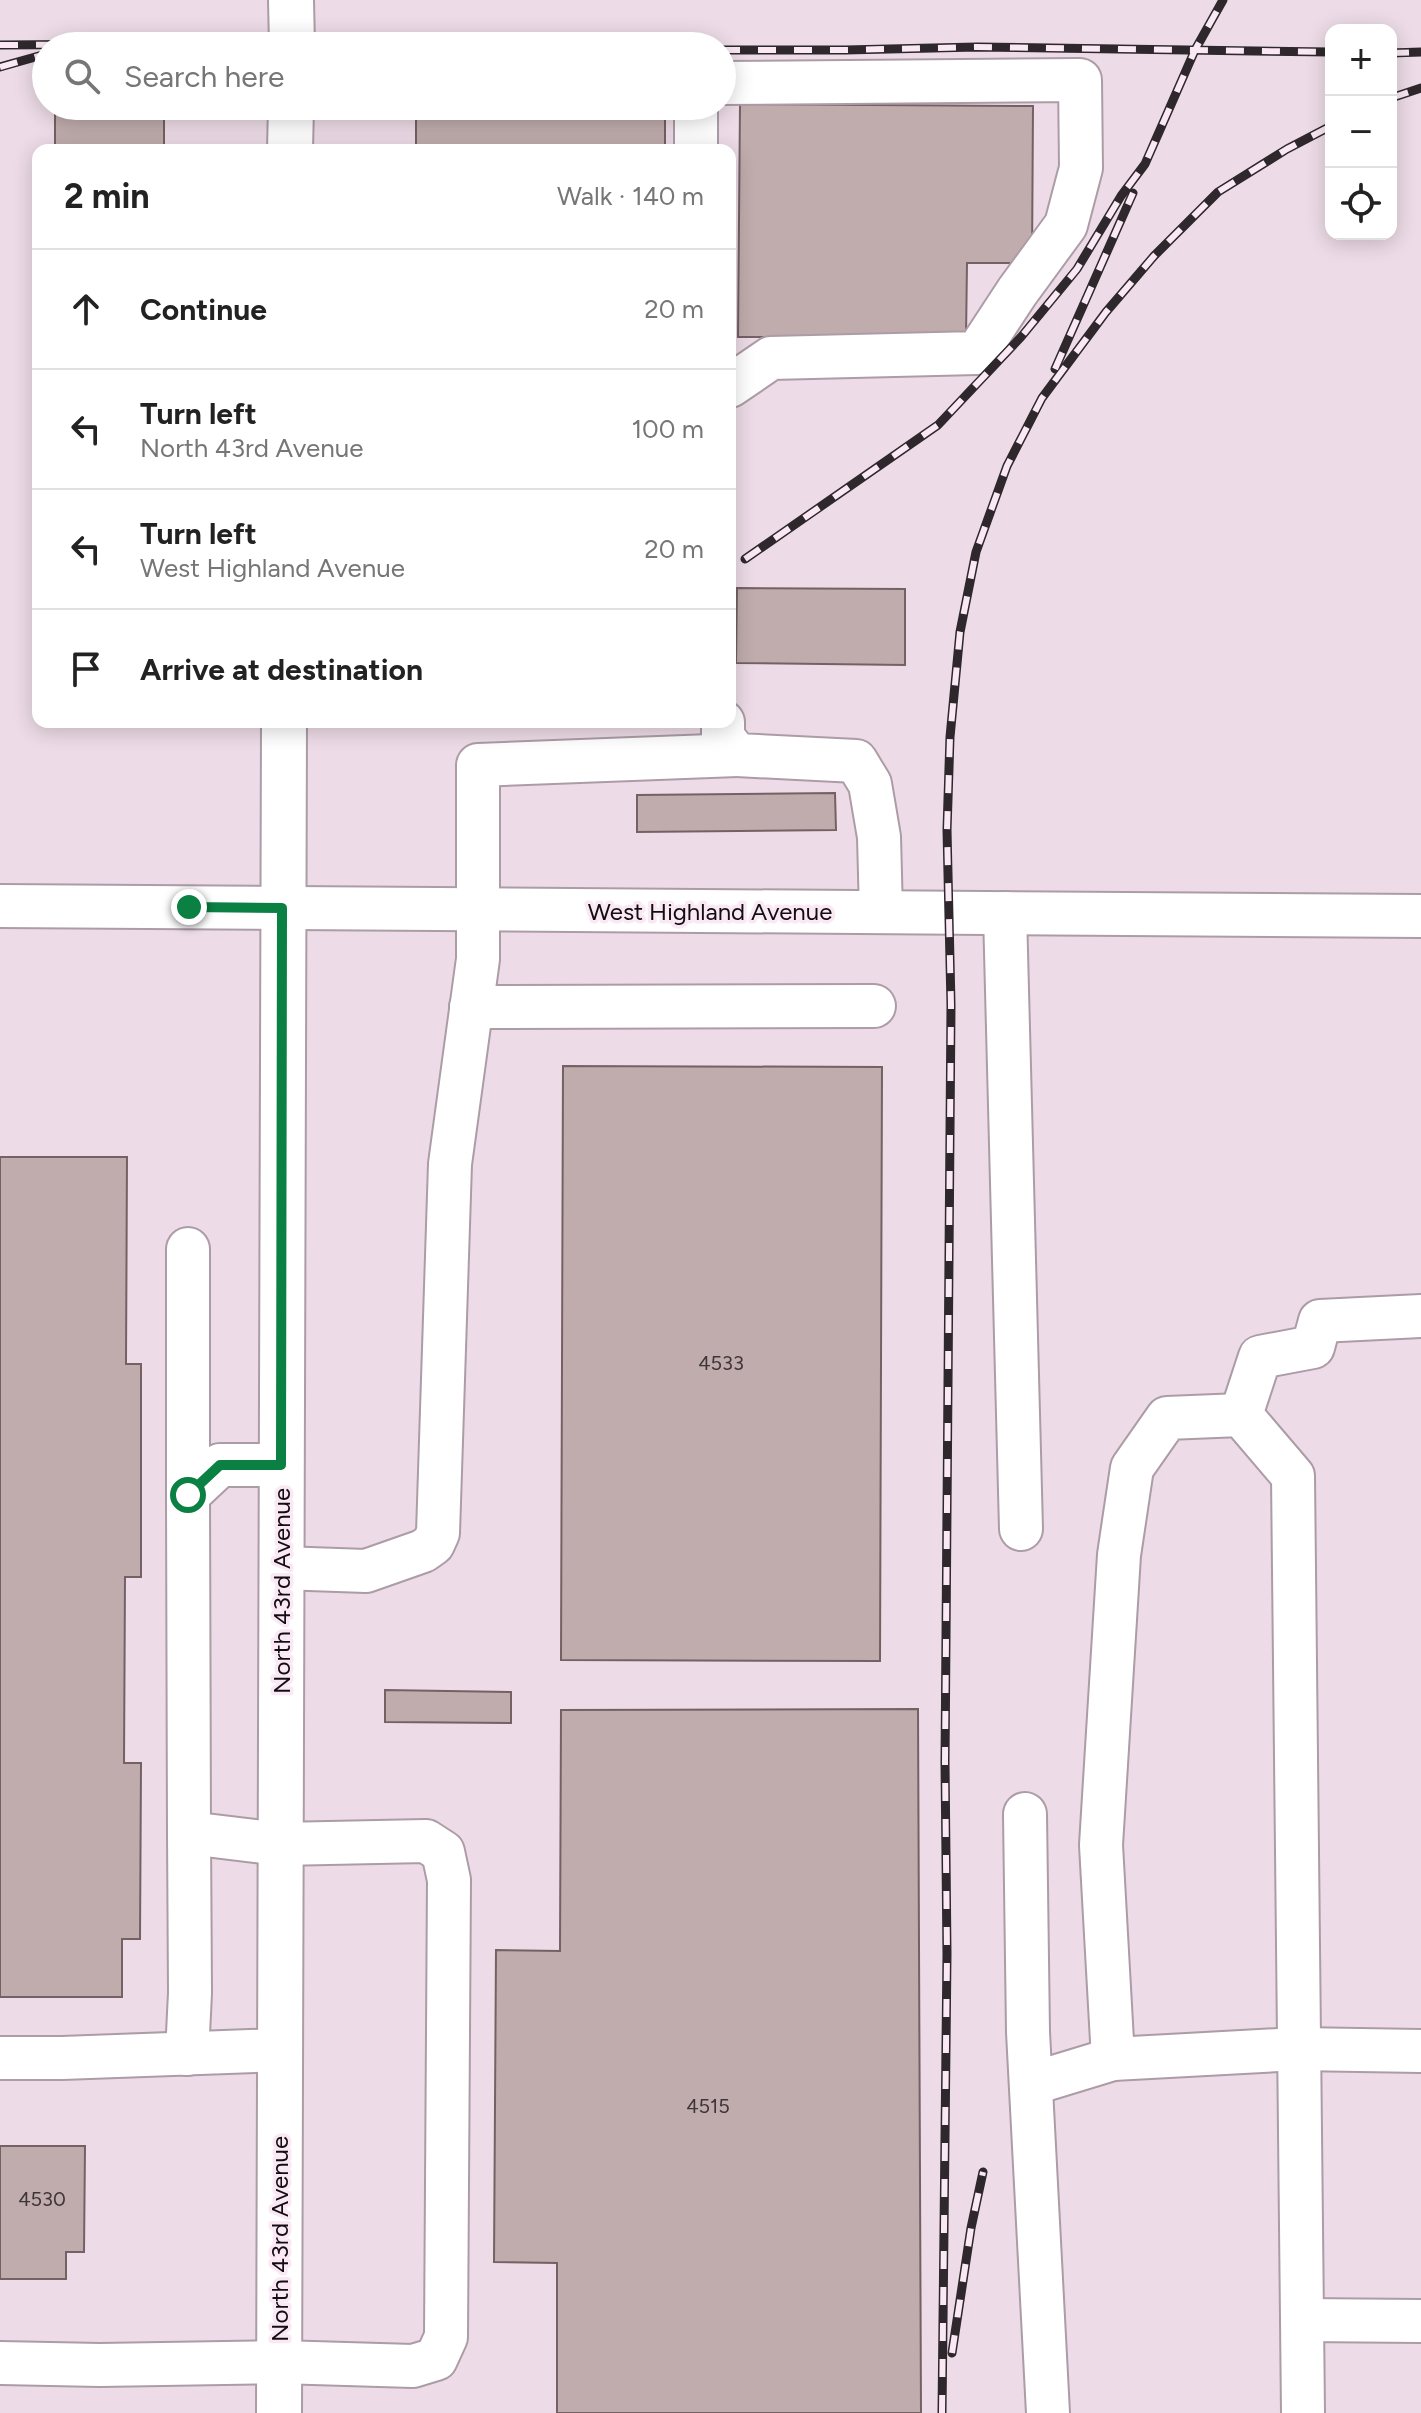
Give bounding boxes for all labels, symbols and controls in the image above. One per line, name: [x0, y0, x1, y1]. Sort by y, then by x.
map controls: [1325, 24, 1397, 240]
button: +: [1325, 24, 1397, 96]
search box: [32, 32, 736, 120]
icon: search: [60, 54, 104, 98]
text: Search here: [124, 58, 284, 95]
button: −: [1325, 96, 1397, 168]
button: locate: [1325, 168, 1397, 240]
text: 2 min: [64, 176, 150, 217]
text: Walk · 140 m: [557, 180, 704, 212]
icon: ahead: [64, 287, 108, 331]
text: Continue: [140, 291, 267, 328]
text: 20 m: [644, 293, 704, 325]
text: Turn left: [140, 395, 257, 432]
icon: left: [64, 407, 108, 451]
text: 100 m: [631, 413, 704, 445]
text: North 43rd Avenue: [140, 432, 363, 464]
text: Turn left: [140, 515, 257, 552]
icon: left: [64, 527, 108, 571]
text: 20 m: [644, 533, 704, 565]
text: West Highland Avenue: [140, 552, 405, 584]
icon: arrive: [64, 647, 108, 691]
text: Arrive at destination: [140, 651, 423, 688]
route end: [171, 889, 207, 925]
street label: West Highland Avenue: [588, 897, 832, 926]
house number: 4533: [698, 1351, 744, 1375]
route start: [170, 1477, 206, 1513]
street label: North 43rd Avenue: [267, 1488, 296, 1694]
house number: 4515: [686, 2094, 730, 2118]
street label: North 43rd Avenue: [265, 2136, 294, 2342]
house number: 4530: [18, 2187, 66, 2211]

